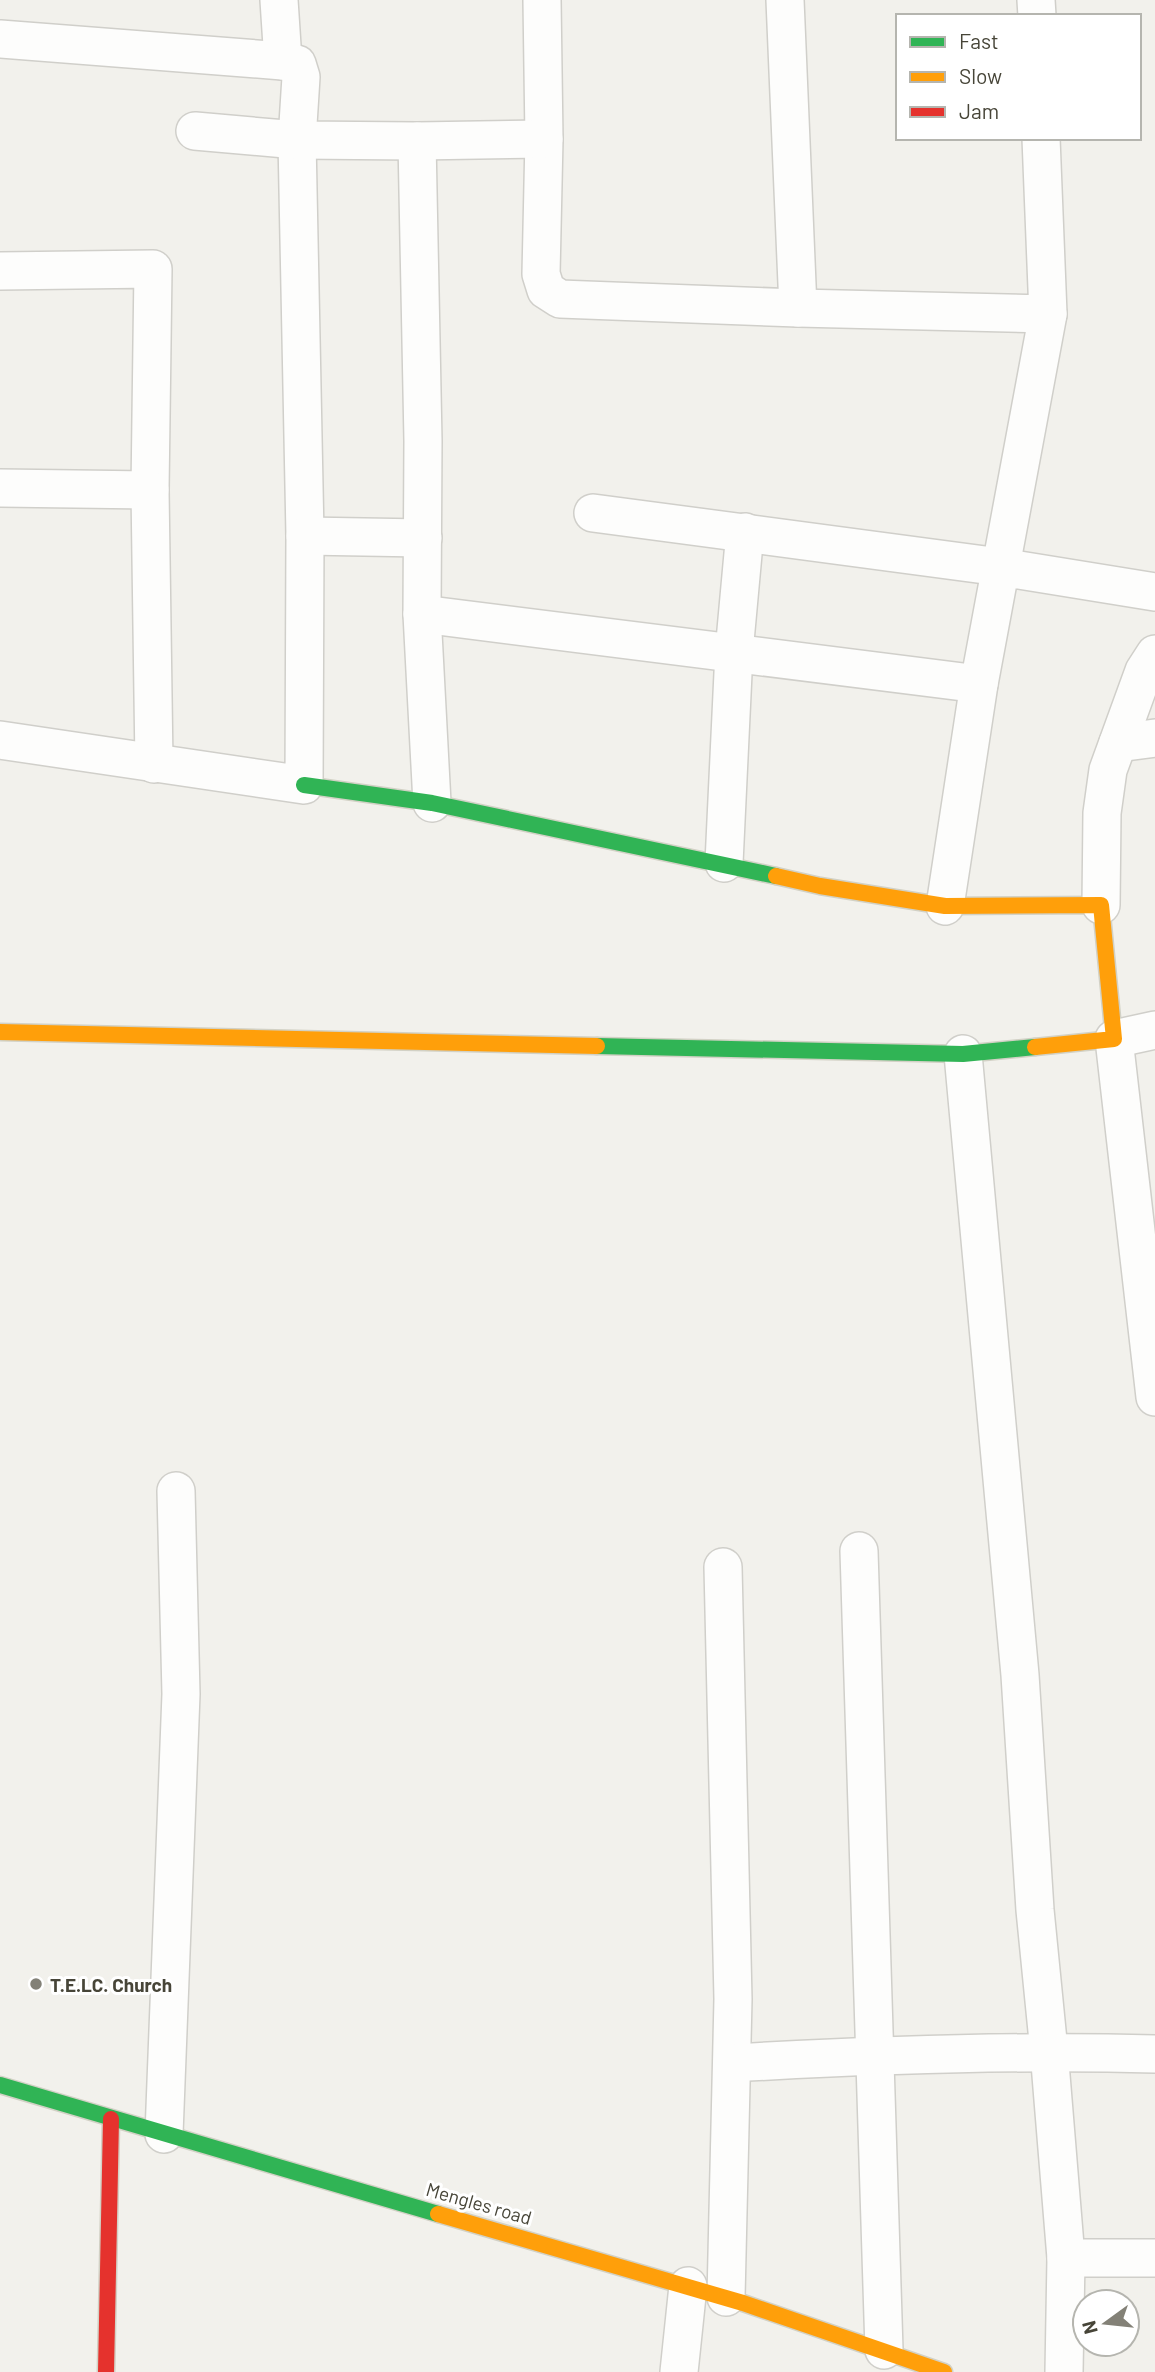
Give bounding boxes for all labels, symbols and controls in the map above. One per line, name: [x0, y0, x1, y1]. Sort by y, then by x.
legend: [896, 14, 1141, 140]
text: Fast: [959, 28, 999, 53]
text: Slow: [959, 63, 1002, 88]
text: Jam: [959, 98, 999, 123]
place label: T.E.LC. Church: [50, 1973, 172, 1996]
marker: T.E.LC. Church: [28, 1976, 44, 1992]
street label: Mengles road: [424, 2177, 534, 2229]
north arrow: [1071, 2288, 1141, 2358]
text: N: [1076, 2318, 1102, 2337]

